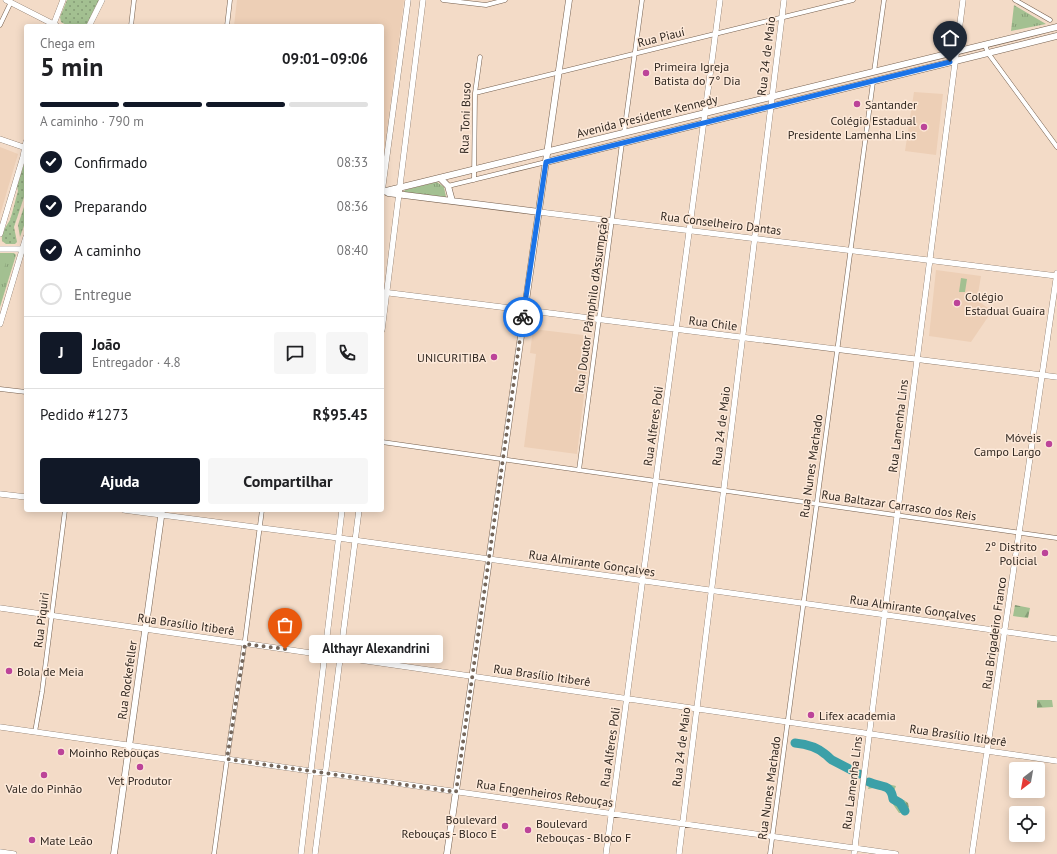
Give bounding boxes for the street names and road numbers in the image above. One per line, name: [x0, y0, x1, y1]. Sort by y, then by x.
street label: Rua 24 de Maio: [754, 15, 778, 97]
street label: Rua Piauí: [636, 24, 686, 50]
street label: Rua Toni Buso: [456, 82, 474, 154]
street label: Avenida Presidente Kennedy: [575, 91, 720, 141]
street label: Rua Conselheiro Dantas: [660, 208, 782, 238]
street label: Rua Doutor Pâmphilo d'Assumpção: [571, 216, 611, 394]
street label: Rua Chile: [688, 313, 738, 333]
street label: Rua Lamenha Lins: [885, 379, 911, 473]
street label: Rua Alferes Poli: [640, 385, 666, 467]
street label: Rua 24 de Maio: [709, 385, 733, 467]
street label: Rua Nunes Machado: [796, 413, 826, 519]
street label: Rua Baltazar Carrasco dos Reis: [821, 487, 977, 523]
street label: Rua Almirante Gonçalves: [528, 547, 656, 579]
street label: Rua Brigadeiro Franco: [979, 576, 1009, 690]
street label: Rua Piquiri: [30, 591, 52, 649]
street label: Rua Almirante Gonçalves: [849, 592, 977, 624]
street label: Rua Brasílio Itiberê: [137, 610, 235, 638]
street label: Rua Rockefeller: [114, 639, 140, 721]
street label: Rua Brasílio Itiberê: [493, 661, 591, 689]
street label: Rua Alferes Poli: [597, 706, 623, 788]
street label: Rua 24 de Maio: [669, 706, 693, 788]
street label: Rua Brasílio Itiberê: [909, 721, 1007, 749]
street label: Rua Nunes Machado: [754, 735, 784, 841]
street label: Rua Lamenha Lins: [839, 736, 865, 830]
street label: Rua Engenheiros Rebouças: [476, 776, 614, 810]

